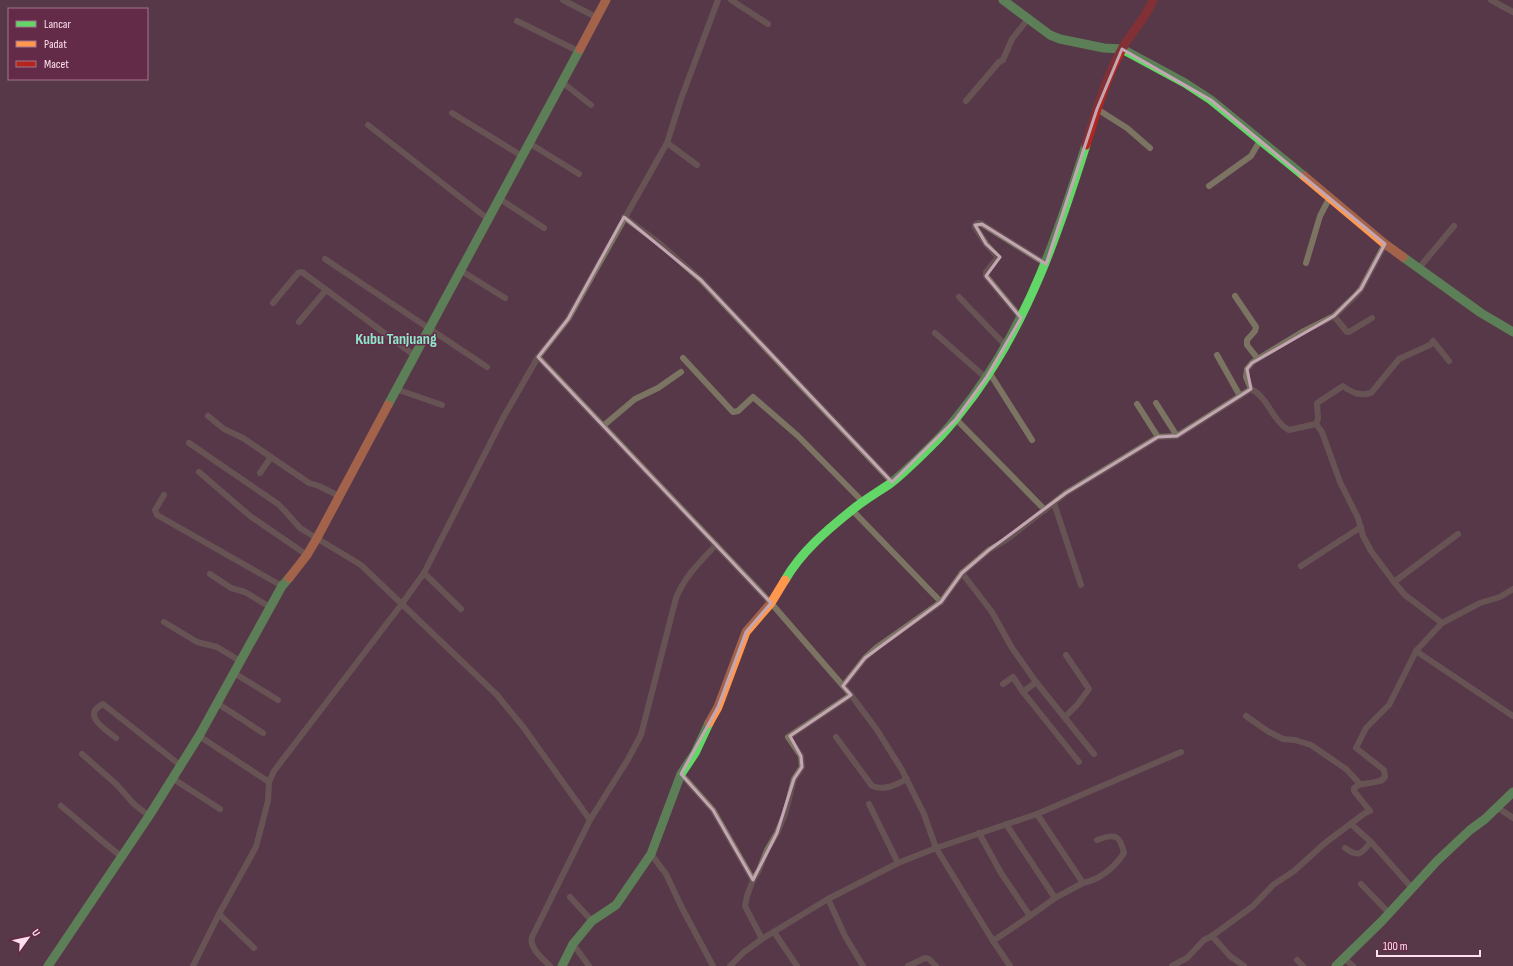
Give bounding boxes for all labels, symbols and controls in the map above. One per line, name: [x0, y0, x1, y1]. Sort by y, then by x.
legend: [8, 8, 148, 80]
text: Lancar: [44, 17, 71, 32]
text: Padat: [44, 37, 67, 52]
text: Macet: [44, 57, 69, 72]
district label: Kubu Tanjuang: [355, 330, 437, 349]
north arrow: [8, 918, 48, 958]
text: U: [29, 927, 43, 939]
scale bar: [1377, 932, 1480, 958]
text: 100 m: [1383, 939, 1408, 954]

